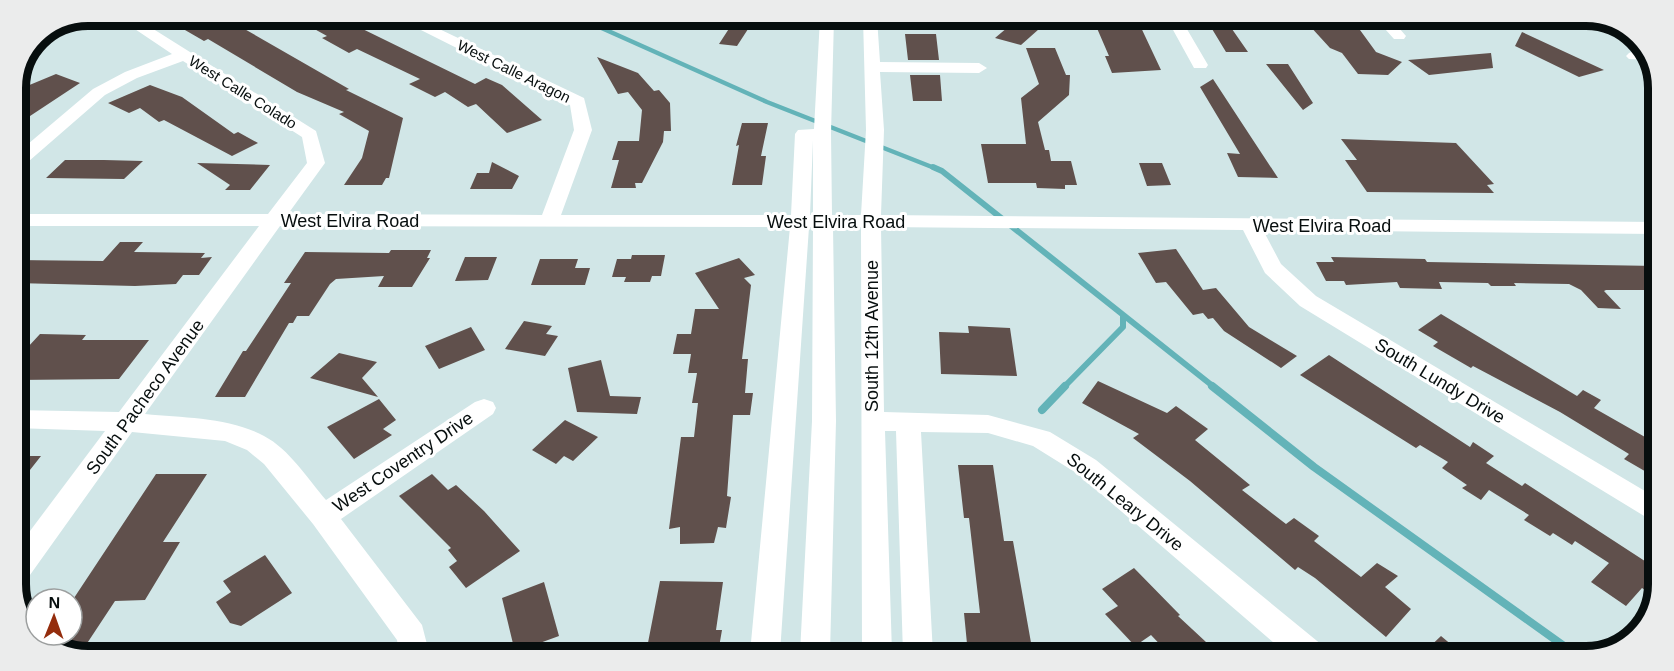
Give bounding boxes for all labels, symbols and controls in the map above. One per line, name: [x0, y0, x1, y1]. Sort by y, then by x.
street label: West Calle Aragon: [455, 36, 573, 106]
street label: West Calle Colado: [186, 52, 300, 132]
street label: West Elvira Road: [281, 211, 419, 231]
street label: West Elvira Road: [767, 212, 905, 232]
street label: West Elvira Road: [1253, 216, 1391, 236]
street label: South 12th Avenue: [862, 260, 882, 412]
street label: South Pacheco Avenue: [82, 316, 208, 478]
street label: South Lundy Drive: [1371, 334, 1509, 428]
street label: West Coventry Drive: [329, 408, 477, 516]
street label: South Leary Drive: [1063, 449, 1187, 555]
north arrow: [24, 587, 84, 647]
text: N: [48, 594, 60, 611]

